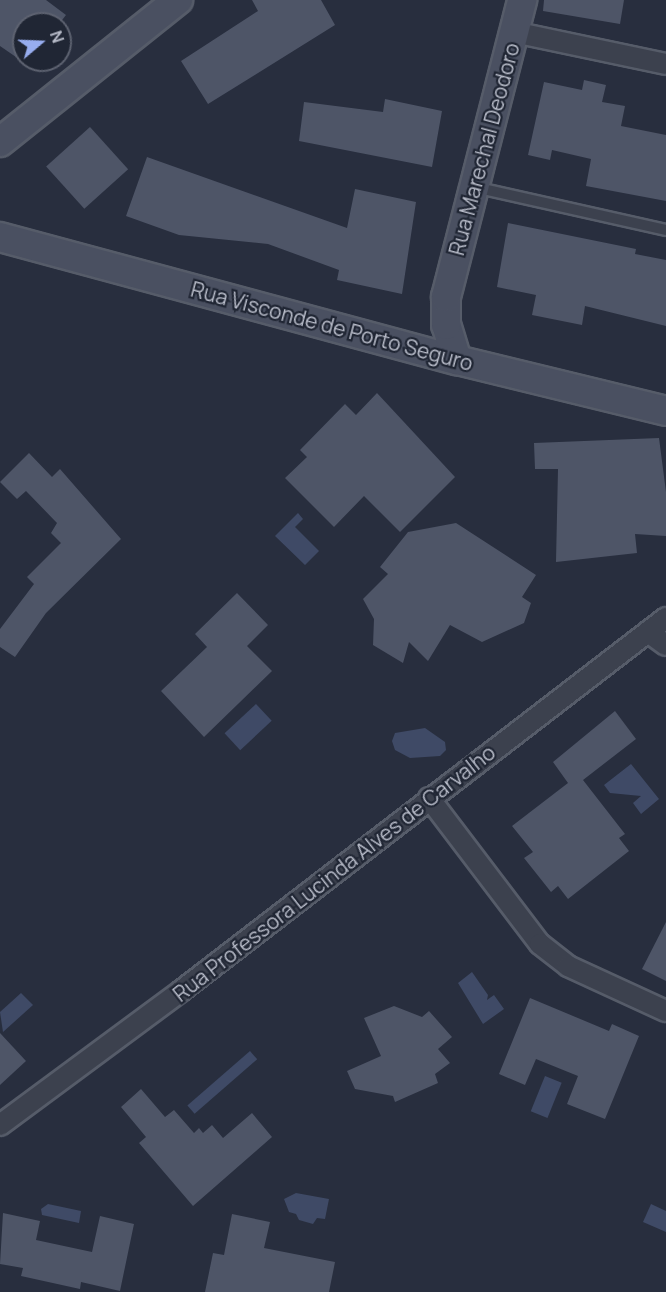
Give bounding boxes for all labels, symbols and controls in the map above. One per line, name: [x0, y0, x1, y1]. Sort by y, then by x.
north arrow: [12, 12, 72, 72]
text: N: [45, 28, 69, 46]
street label: Rua Marechal Deodoro: [444, 40, 524, 258]
street label: Rua Visconde de Porto Seguro: [188, 276, 476, 376]
street label: Rua Professora Lucinda Alves de Carvalho: [168, 739, 500, 1007]

